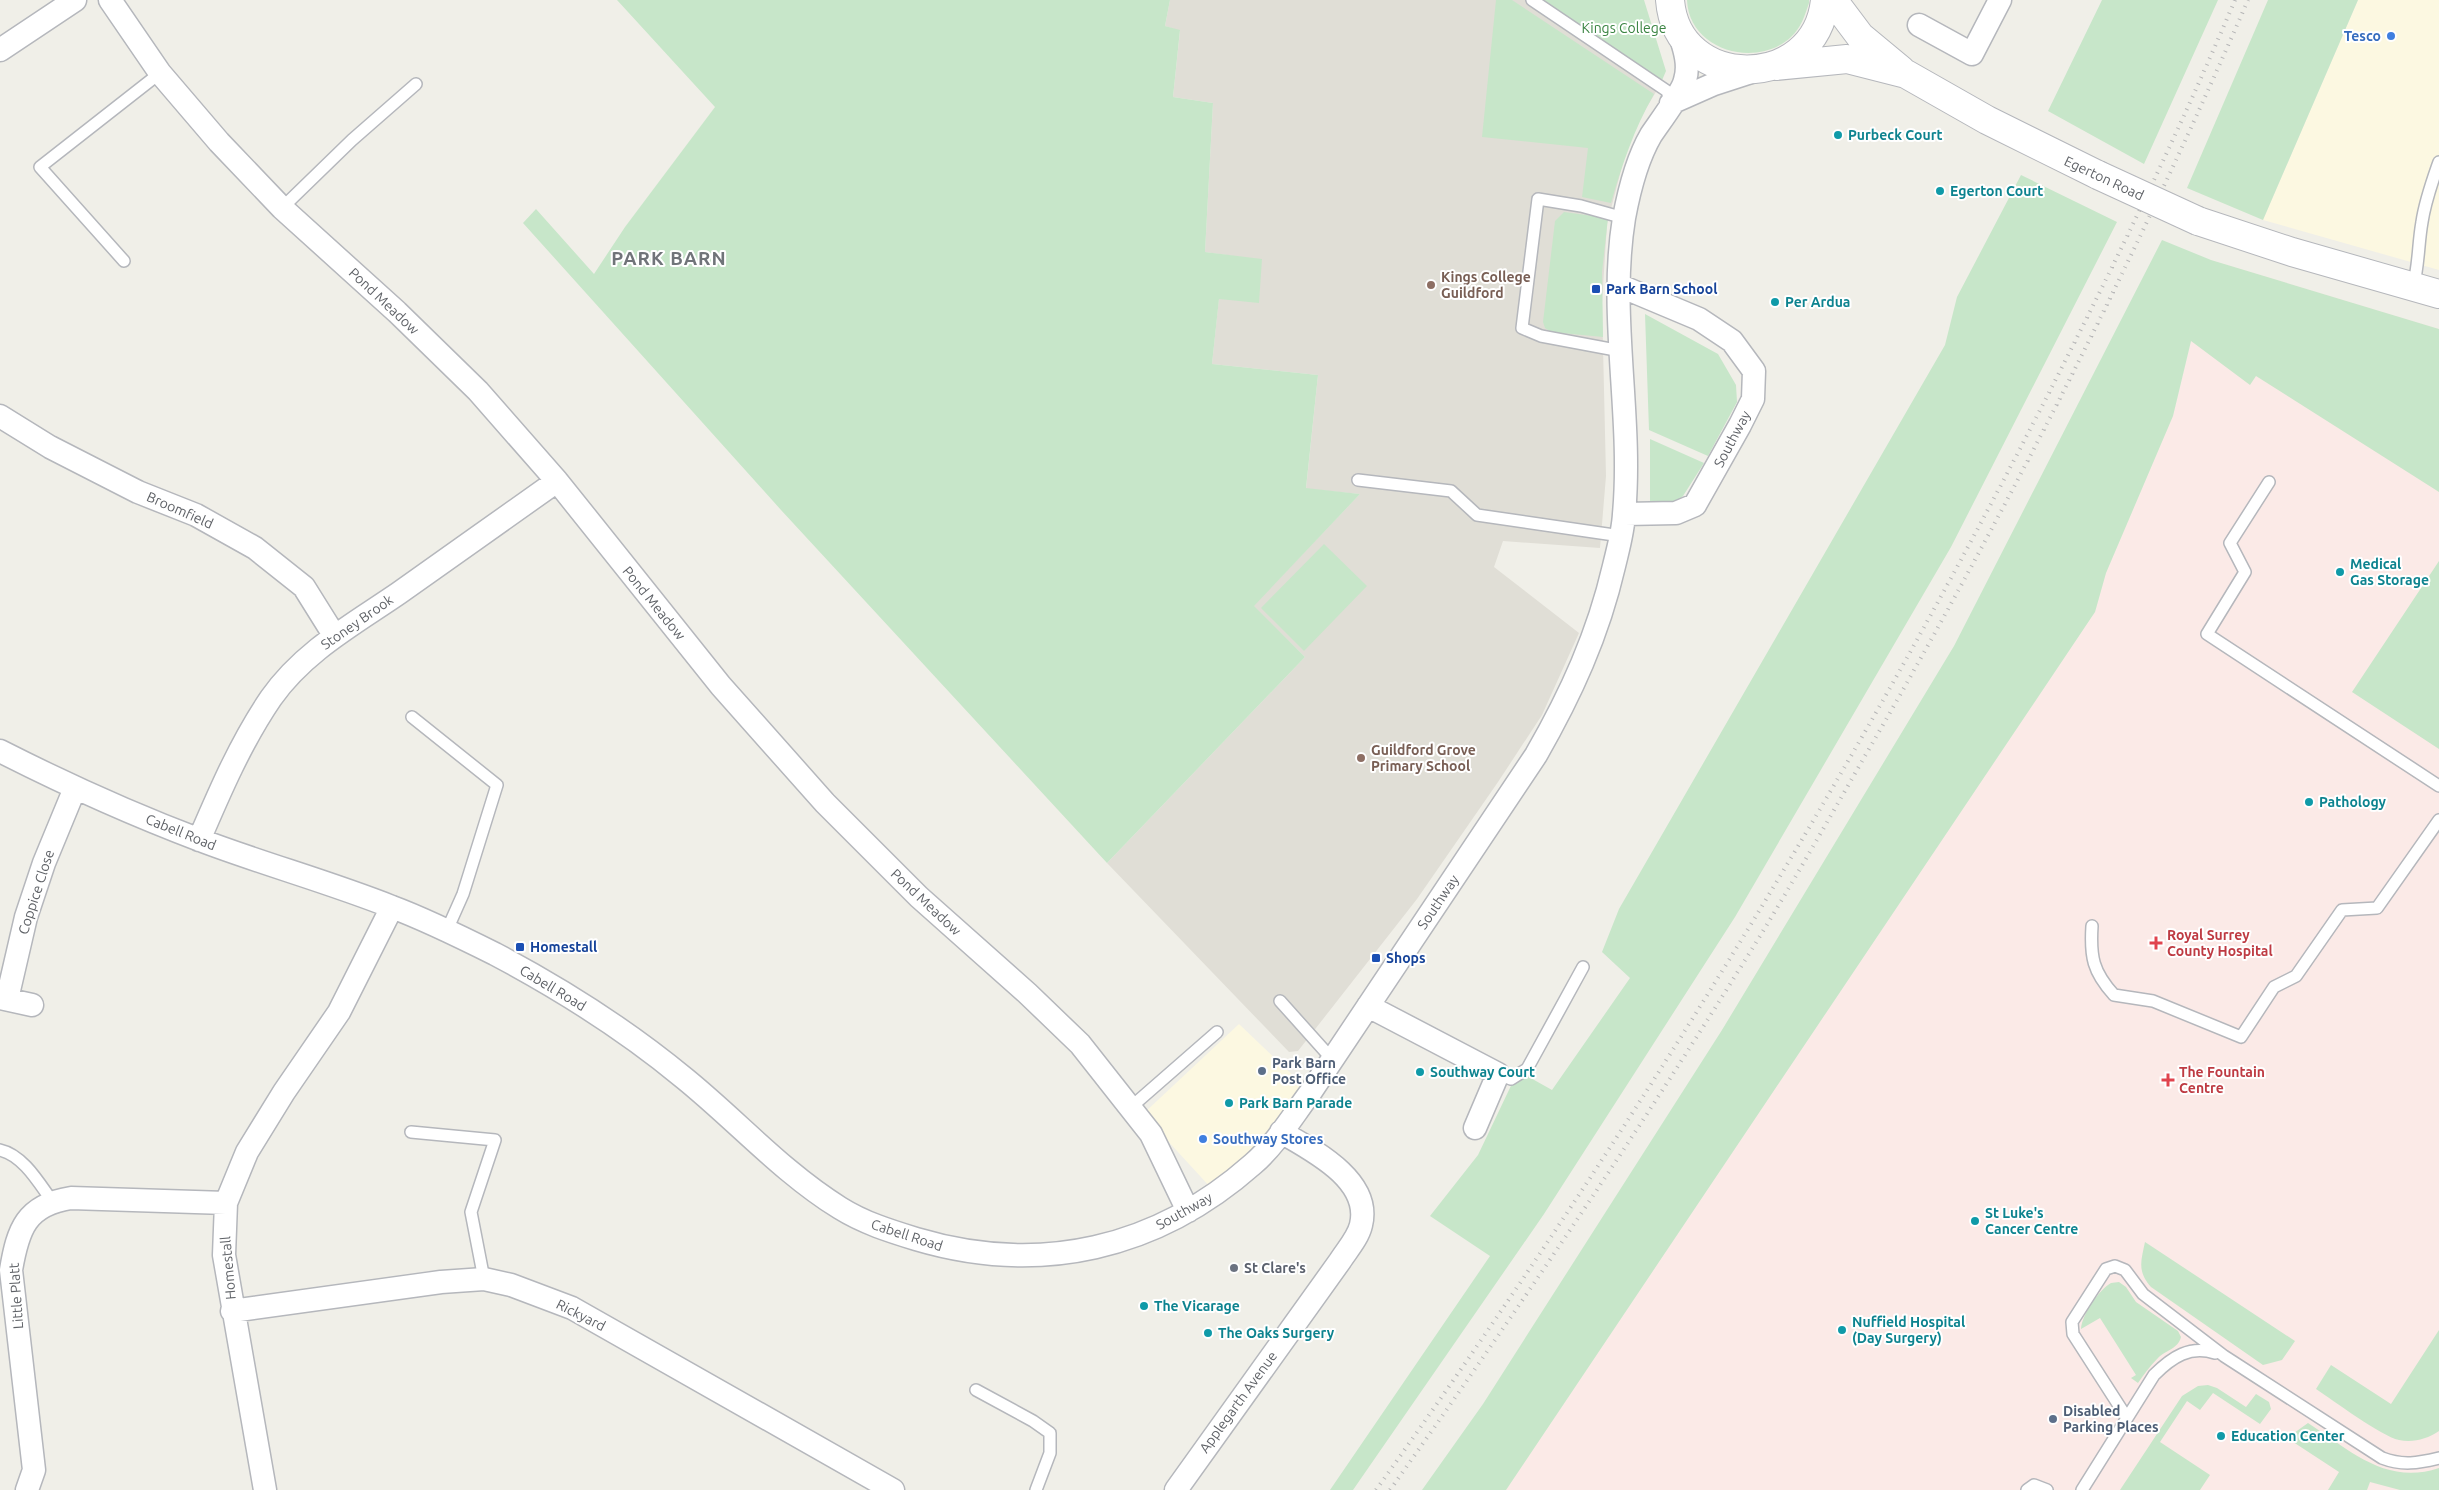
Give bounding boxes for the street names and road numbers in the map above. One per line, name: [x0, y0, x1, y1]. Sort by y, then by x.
street label: Egerton Road: [2062, 153, 2146, 203]
street label: Pond Meadow: [346, 264, 423, 338]
street label: Southway: [1710, 408, 1754, 470]
street label: Broomfield: [144, 488, 216, 532]
street label: Pond Meadow: [619, 563, 689, 643]
street label: Stoney Brook: [318, 591, 396, 653]
street label: Cabell Road: [143, 811, 219, 853]
street label: Coppice Close: [15, 848, 57, 936]
street label: Pond Meadow: [888, 865, 965, 939]
street label: Southway: [1414, 872, 1462, 932]
street label: Cabell Road: [517, 962, 589, 1014]
street label: Southway: [1153, 1189, 1215, 1233]
street label: Cabell Road: [869, 1216, 945, 1254]
street label: Homestall: [217, 1235, 239, 1300]
street label: Little Platt: [6, 1262, 26, 1330]
street label: Rickyard: [554, 1296, 608, 1334]
street label: Applegarth Avenue: [1196, 1348, 1280, 1456]

